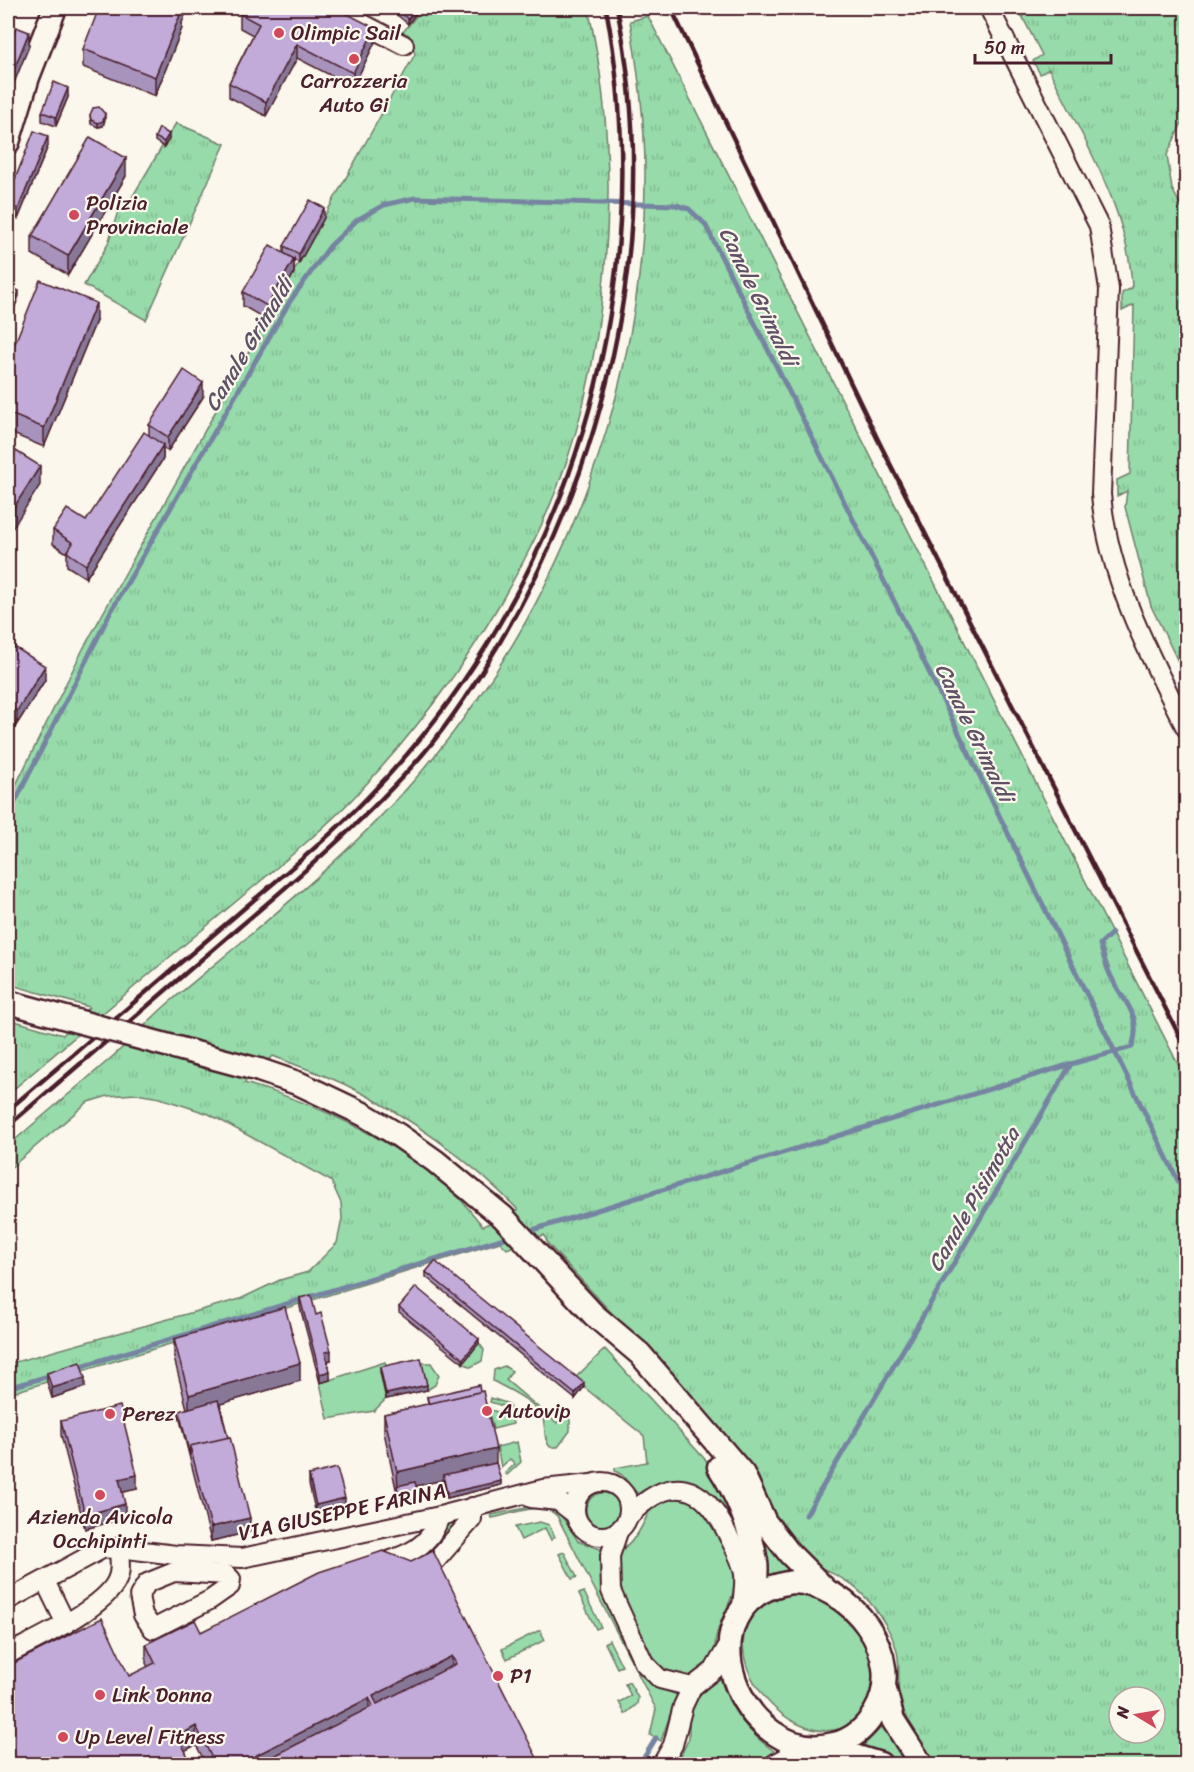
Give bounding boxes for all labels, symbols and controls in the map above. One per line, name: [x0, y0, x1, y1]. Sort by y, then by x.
place label: Olimpic Sail: [291, 14, 402, 52]
marker: Olimpic Sail: [272, 26, 286, 40]
scale bar: [975, 27, 1112, 65]
text: 50 m: [984, 32, 1025, 64]
marker: Carrozzeria Auto Gi: [347, 52, 361, 66]
place label: Carrozzeria Auto Gi: [301, 62, 408, 124]
place label: Polizia Provinciale: [86, 184, 189, 246]
marker: Polizia Provinciale: [67, 208, 81, 222]
water label: Canale Grimaldi: [708, 220, 811, 376]
water label: Canale Grimaldi: [193, 266, 306, 419]
water label: Canale Grimaldi: [924, 656, 1027, 812]
water label: Canale Pisimotta: [916, 1118, 1032, 1279]
place label: Autovip: [498, 1392, 571, 1430]
place label: Perez: [122, 1395, 176, 1433]
marker: Autovip: [480, 1404, 494, 1418]
marker: Perez: [103, 1407, 117, 1421]
street label: VIA GIUSEPPE FARINA: [235, 1471, 449, 1553]
marker: Azienda Avicola Occhipinti: [93, 1488, 107, 1502]
place label: Azienda Avicola Occhipinti: [26, 1498, 173, 1560]
place label: P1: [510, 1657, 532, 1695]
marker: P1: [491, 1669, 505, 1683]
place label: Link Donna: [112, 1676, 212, 1714]
north arrow: [1107, 1685, 1167, 1745]
marker: Link Donna: [93, 1688, 107, 1702]
text: N: [1107, 1703, 1138, 1721]
place label: Up Level Fitness: [75, 1718, 225, 1756]
marker: Up Level Fitness: [56, 1730, 70, 1744]

